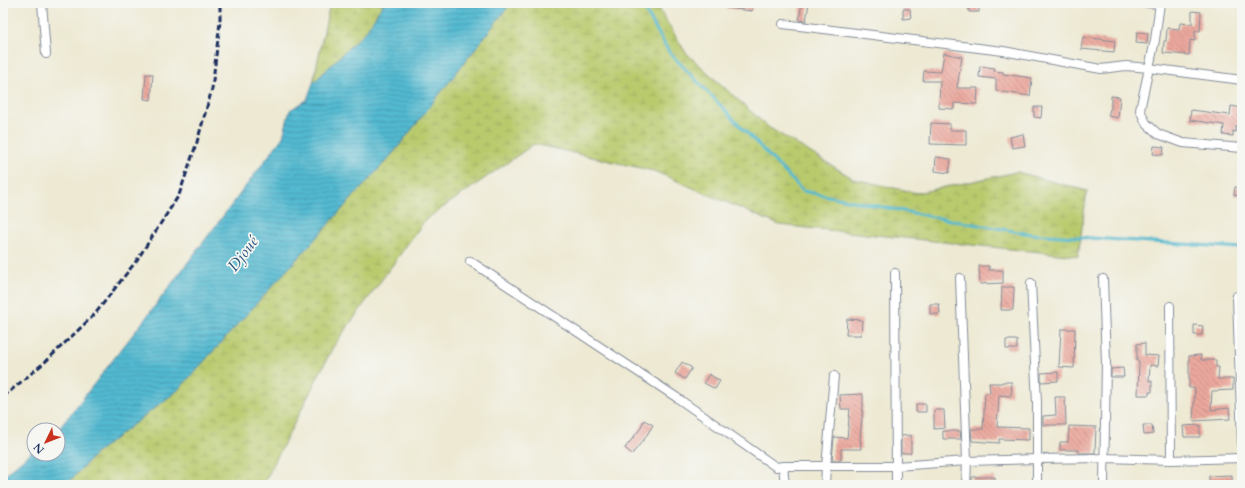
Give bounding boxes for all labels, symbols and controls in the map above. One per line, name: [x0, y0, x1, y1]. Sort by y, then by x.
water label: Djoué: [222, 231, 264, 276]
north arrow: [26, 422, 66, 462]
text: N: [30, 440, 48, 457]

